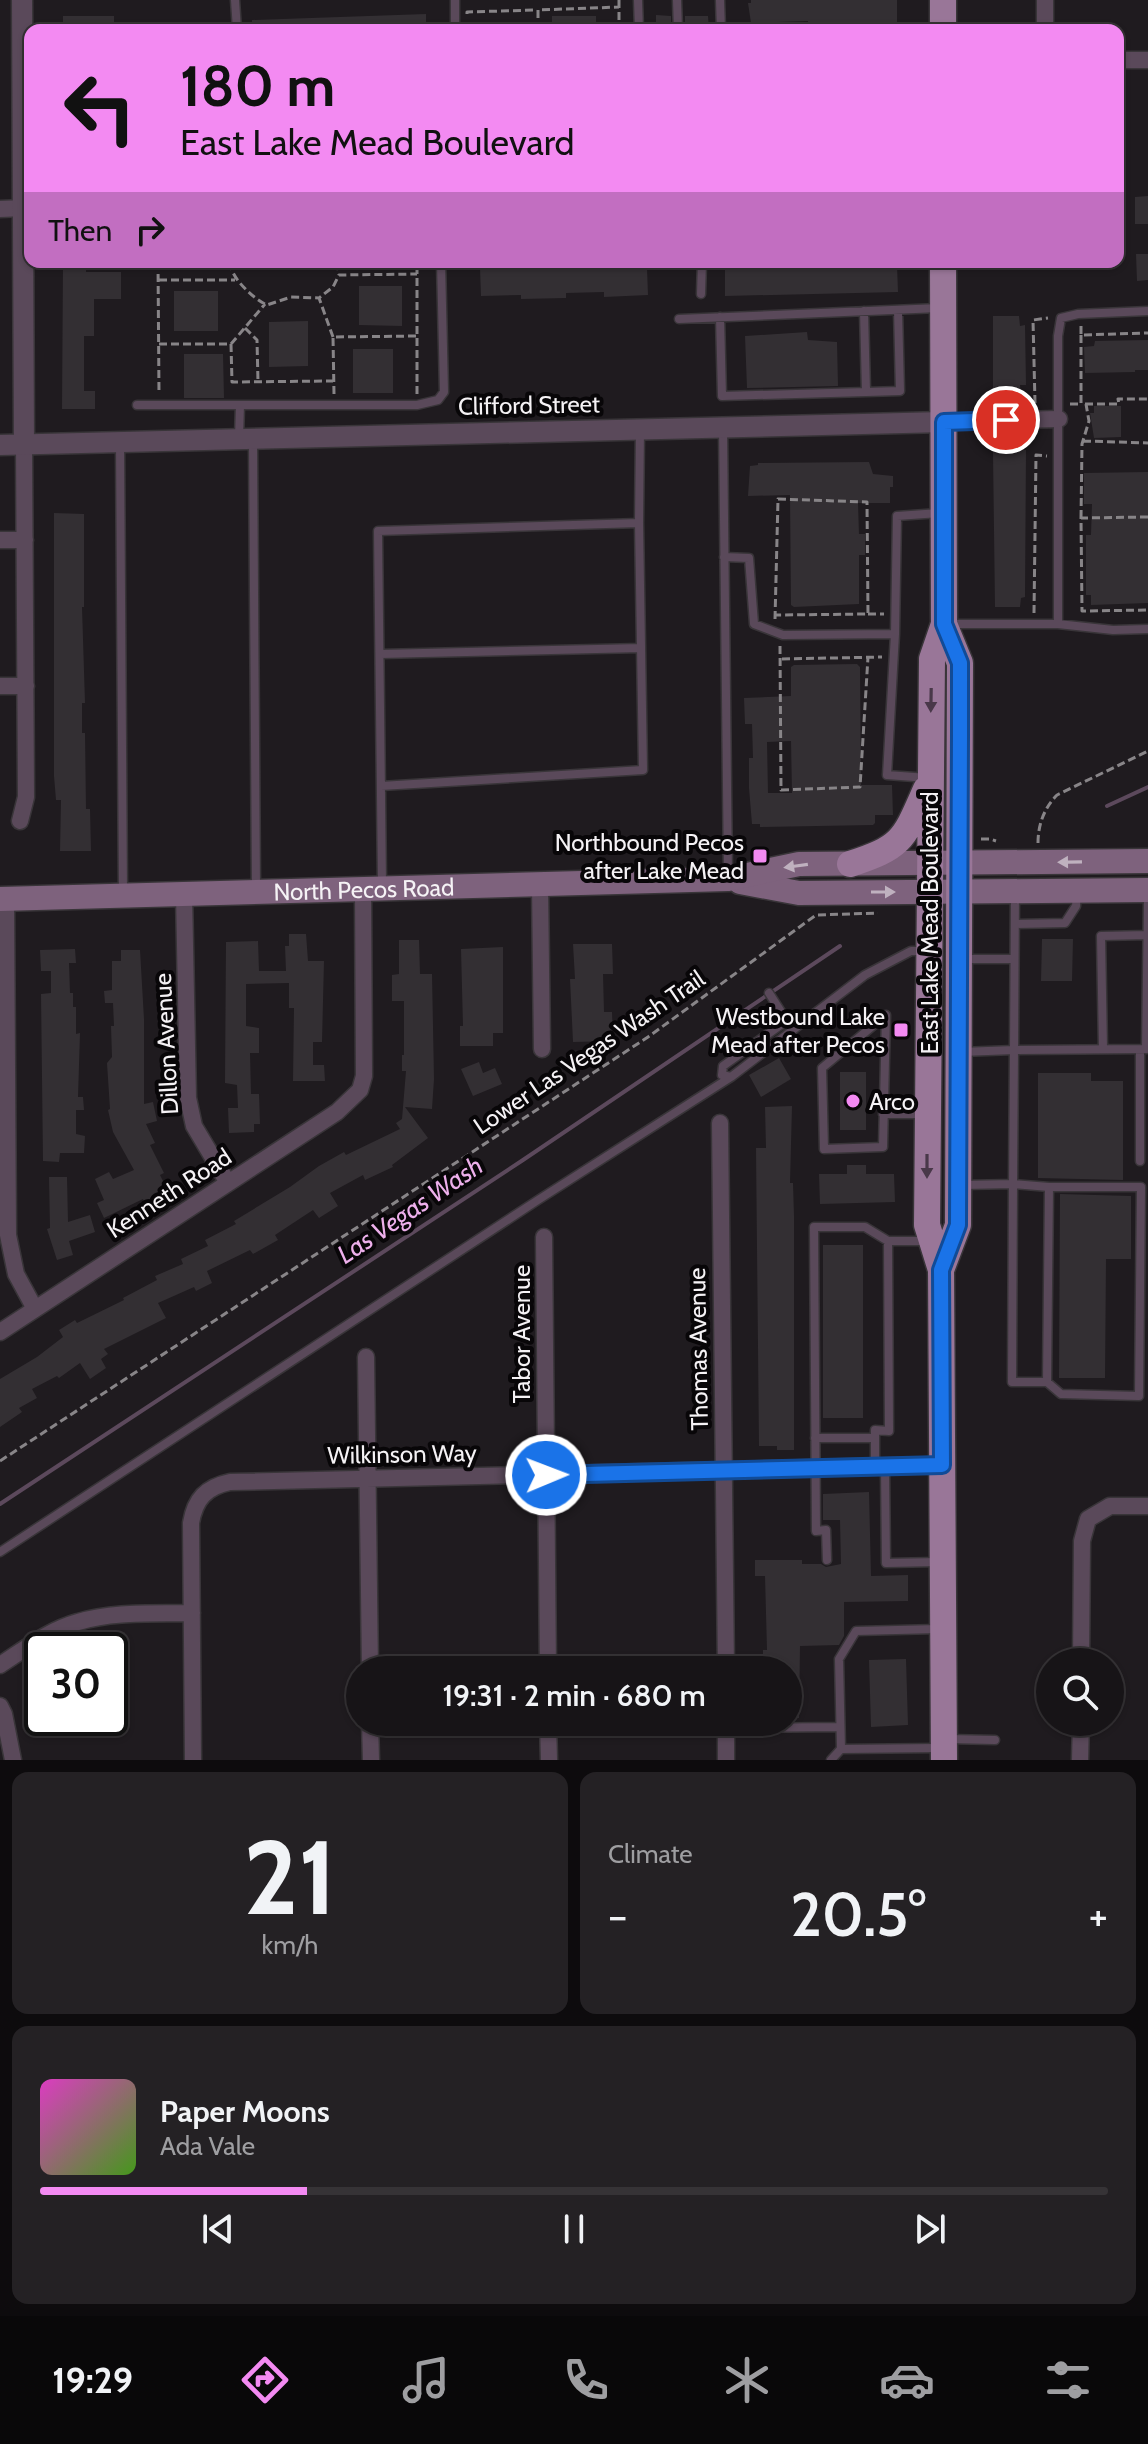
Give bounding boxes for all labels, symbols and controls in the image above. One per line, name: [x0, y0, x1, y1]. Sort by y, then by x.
text: 180 m: [180, 52, 335, 120]
icon: left: [48, 56, 152, 160]
text: East Lake Mead Boulevard: [180, 120, 575, 164]
icon: right: [128, 208, 172, 252]
text: Then: [48, 212, 112, 249]
pin: [972, 386, 1040, 454]
street label: Clifford Street: [458, 389, 600, 421]
icon: arrive: [984, 398, 1028, 442]
one-way arrow: [925, 688, 937, 713]
street label: East Lake Mead Boulevard: [915, 791, 944, 1055]
place label: Northbound Pecos after Lake Mead: [555, 828, 744, 885]
marker: Northbound Pecos after Lake Mead: [751, 847, 769, 865]
one-way arrow: [1057, 856, 1082, 868]
one-way arrow: [783, 860, 808, 873]
street label: North Pecos Road: [273, 872, 455, 906]
one-way arrow: [871, 886, 896, 898]
street label: Lower Las Vegas Wash Trail: [468, 964, 710, 1140]
street label: Dillon Avenue: [148, 972, 184, 1116]
place label: Westbound Lake Mead after Pecos: [711, 1002, 885, 1059]
marker: Westbound Lake Mead after Pecos: [892, 1021, 910, 1039]
place label: Arco: [869, 1087, 915, 1116]
marker: Arco: [844, 1092, 862, 1110]
street label: Kenneth Road: [101, 1142, 237, 1244]
water label: Las Vegas Wash: [331, 1150, 489, 1270]
one-way arrow: [921, 1154, 933, 1179]
street label: Tabor Avenue: [507, 1265, 536, 1403]
street label: Thomas Avenue: [682, 1267, 714, 1431]
position arrow: [504, 1433, 588, 1517]
street label: Wilkinson Way: [327, 1438, 477, 1470]
speed limit sign: 30: [24, 1632, 128, 1736]
map controls: [1036, 1648, 1124, 1736]
button: search: [1036, 1648, 1124, 1736]
text: 19:31 · 2 min · 680 m: [442, 1677, 706, 1714]
text: 21: [243, 1814, 337, 1940]
text: Climate: [608, 1838, 693, 1870]
text: 20.5°: [790, 1878, 926, 1951]
text: −: [608, 1889, 627, 1942]
text: +: [1089, 1889, 1108, 1942]
text: km/h: [262, 1929, 318, 1961]
text: Paper Moons: [160, 2093, 330, 2130]
text: Ada Vale: [160, 2130, 255, 2162]
icon: previous: [196, 2207, 240, 2251]
icon: pause: [552, 2207, 596, 2251]
icon: next: [908, 2207, 952, 2251]
icon: directions: [237, 2352, 293, 2408]
icon: music: [398, 2352, 454, 2408]
icon: phone: [558, 2352, 614, 2408]
icon: climate: [719, 2352, 775, 2408]
icon: car: [879, 2352, 935, 2408]
icon: filters: [1040, 2352, 1096, 2408]
text: 19:29: [52, 2358, 133, 2402]

